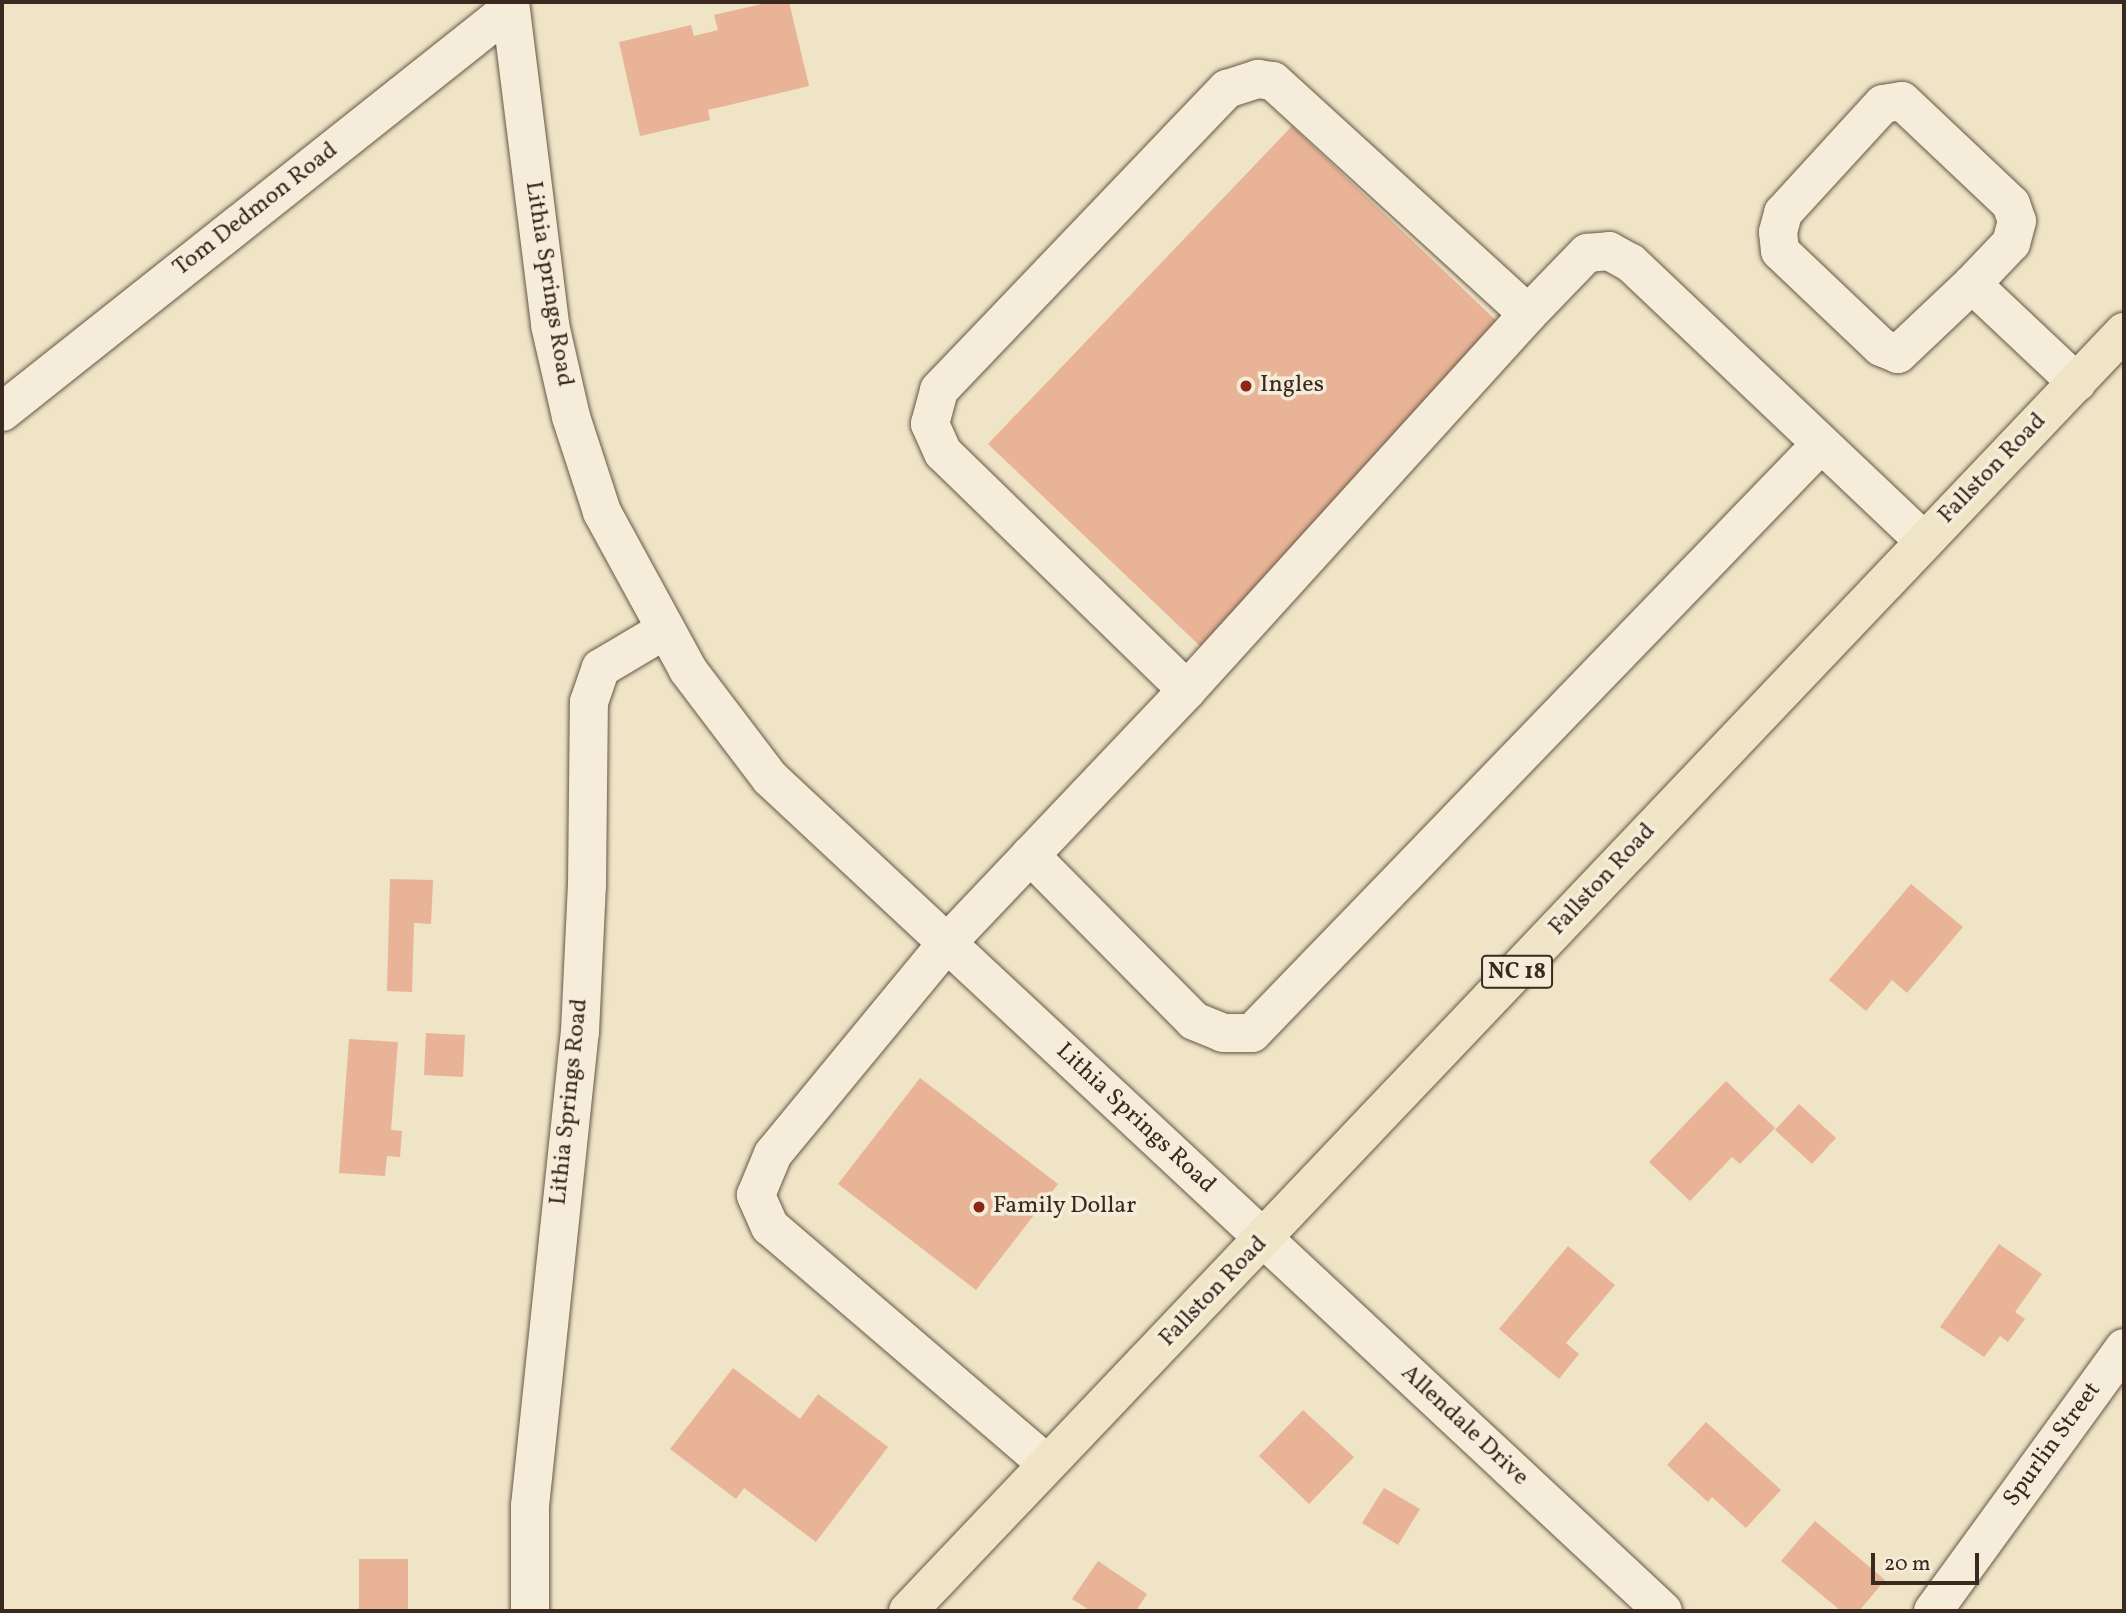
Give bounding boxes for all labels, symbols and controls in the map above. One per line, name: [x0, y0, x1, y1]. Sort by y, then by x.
street label: Tom Dedmon Road: [168, 137, 344, 283]
street label: Lithia Springs Road: [518, 179, 578, 389]
place label: Ingles: [1260, 372, 1324, 400]
marker: Ingles: [1238, 378, 1254, 394]
street label: Fallston Road: [1933, 408, 2053, 530]
street label: Fallston Road: [1544, 818, 1662, 942]
road number: NC 18: [1480, 953, 1554, 992]
street label: Lithia Springs Road: [545, 997, 595, 1207]
street label: Lithia Springs Road: [1049, 1038, 1221, 1200]
place label: Family Dollar: [993, 1193, 1137, 1221]
marker: Family Dollar: [971, 1199, 987, 1215]
street label: Fallston Road: [1154, 1231, 1274, 1353]
street label: Allendale Drive: [1394, 1359, 1534, 1493]
street label: Spurlin Street: [1998, 1377, 2108, 1513]
scale bar: [1874, 1540, 1982, 1584]
text: 20 m: [1884, 1550, 1930, 1579]

